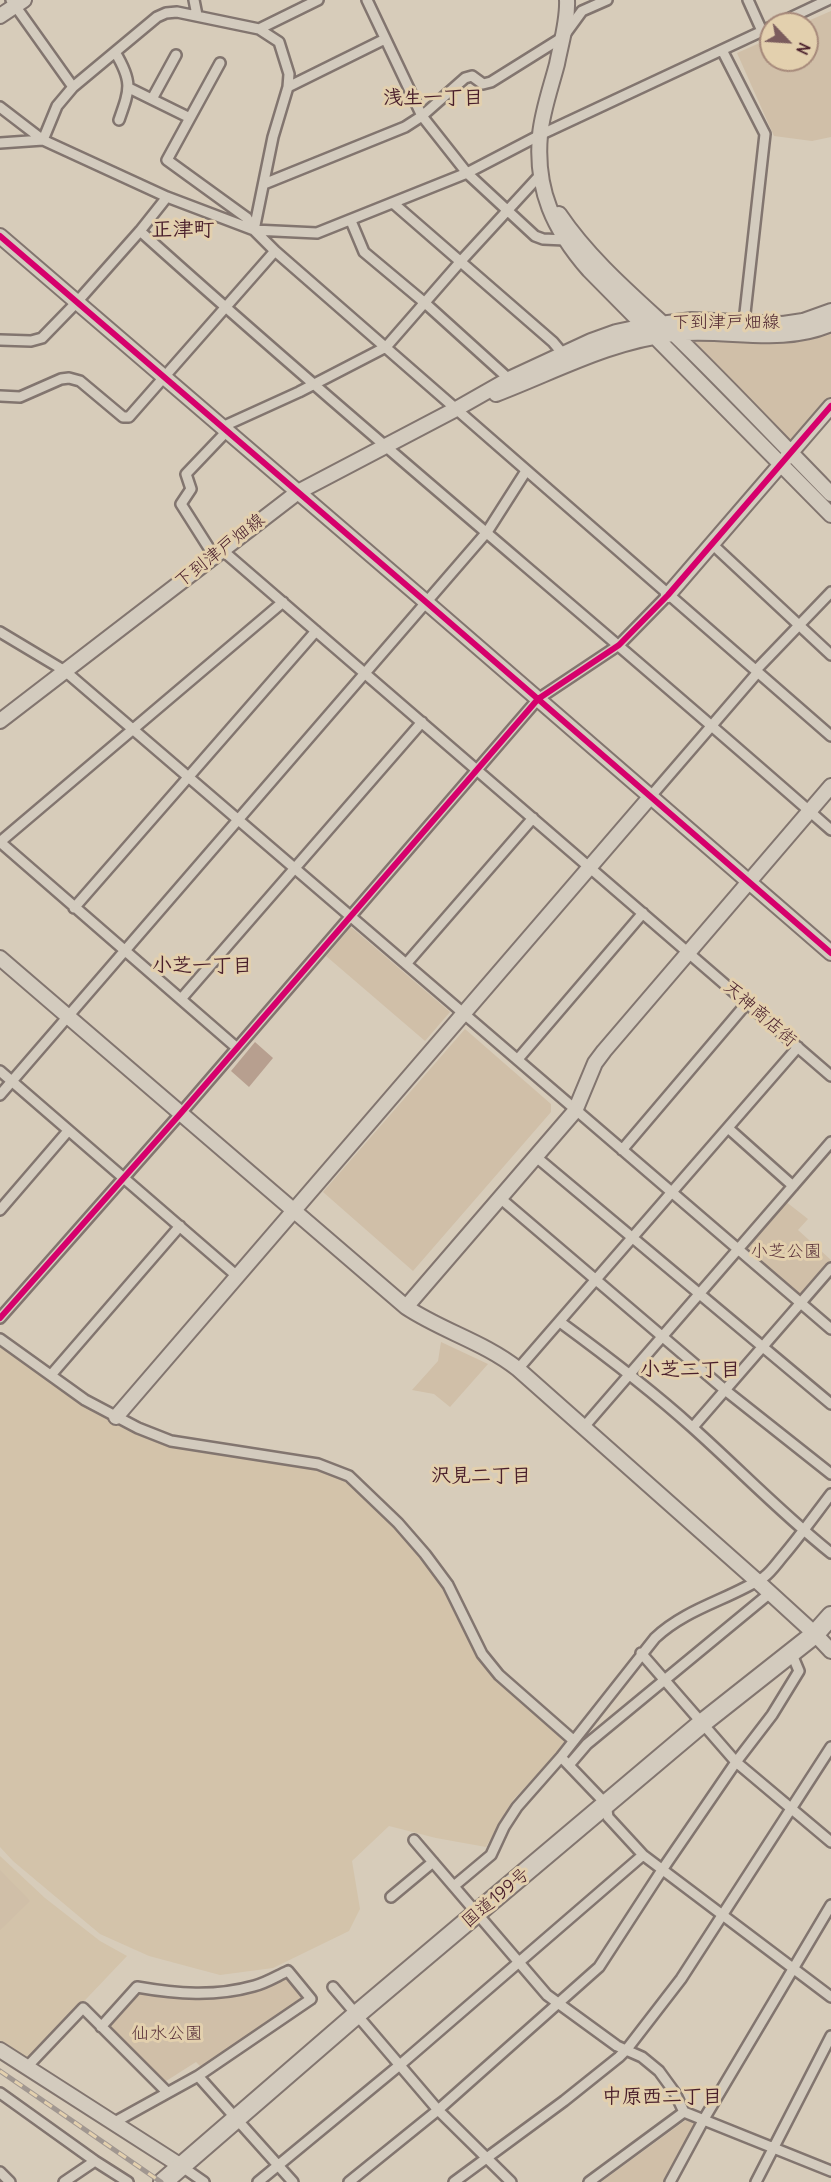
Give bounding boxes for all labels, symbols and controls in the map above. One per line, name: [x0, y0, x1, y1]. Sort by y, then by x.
north arrow: [759, 12, 819, 72]
text: N: [792, 40, 815, 58]
district label: 浅生一丁目: [383, 86, 483, 110]
district label: 正津町: [152, 217, 214, 243]
street label: 下到津戸畑線: [672, 312, 780, 334]
street label: 下到津戸畑線: [171, 509, 269, 593]
district label: 小芝一丁目: [152, 954, 252, 978]
street label: 天神商店街: [719, 976, 801, 1052]
park label: 小芝公園: [750, 1241, 822, 1263]
district label: 小芝二丁目: [640, 1358, 740, 1382]
district label: 沢見二丁目: [431, 1464, 531, 1488]
street label: 国道199号: [458, 1863, 534, 1933]
park label: 仙水公園: [131, 2023, 203, 2045]
district label: 中原西二丁目: [602, 2085, 722, 2109]

